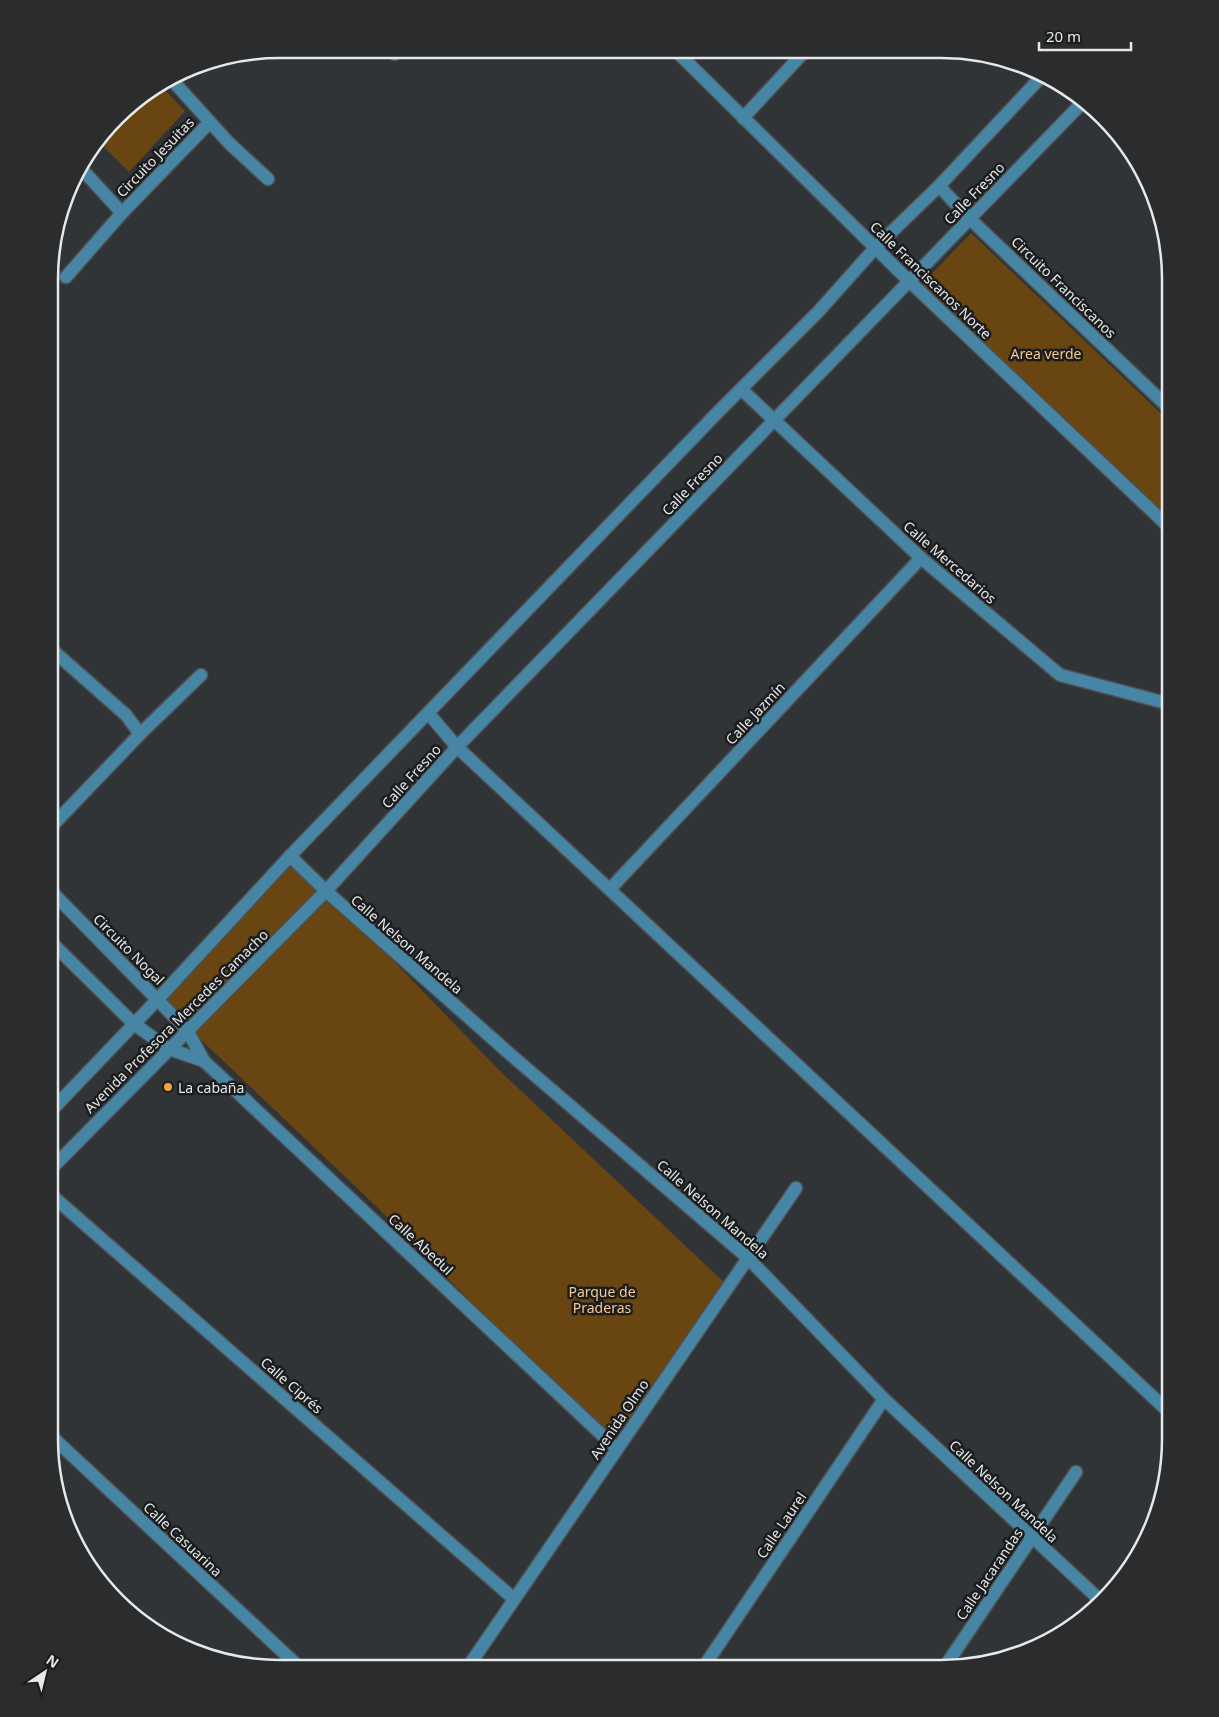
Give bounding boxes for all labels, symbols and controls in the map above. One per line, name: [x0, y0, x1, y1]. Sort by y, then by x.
scale bar: [1039, 20, 1132, 52]
text: 20 m: [1046, 26, 1081, 46]
street label: Circuito Jesuitas: [112, 113, 198, 201]
street label: Calle Fresno: [939, 158, 1009, 228]
street label: Calle Franciscanos Norte: [866, 217, 996, 343]
street label: Circuito Franciscanos: [1007, 232, 1121, 342]
park label: Area verde: [1011, 344, 1082, 363]
street label: Calle Fresno: [657, 449, 727, 519]
street label: Calle Mercedarios: [900, 516, 1001, 608]
street label: Calle Jazmín: [721, 678, 789, 748]
street label: Calle Fresno: [377, 740, 445, 812]
street label: Calle Nelson Mandela: [347, 890, 467, 998]
street label: Circuito Nogal: [89, 909, 169, 989]
street label: Avenida Profesora Mercedes Camacho: [80, 925, 272, 1117]
place label: La cabaña: [178, 1078, 244, 1097]
marker: La cabaña: [162, 1081, 174, 1093]
street label: Calle Nelson Mandela: [653, 1155, 773, 1263]
street label: Calle Abedul: [385, 1209, 457, 1279]
park label: Parque de Praderas: [568, 1282, 636, 1317]
street label: Calle Ciprés: [257, 1353, 327, 1417]
street label: Avenida Olmo: [585, 1375, 653, 1463]
street label: Calle Nelson Mandela: [945, 1436, 1063, 1546]
street label: Calle Laurel: [752, 1488, 810, 1562]
street label: Calle Casuarina: [139, 1498, 227, 1580]
street label: Calle Jacarandas: [951, 1524, 1027, 1624]
north arrow: [20, 1647, 70, 1697]
text: N: [43, 1650, 63, 1672]

